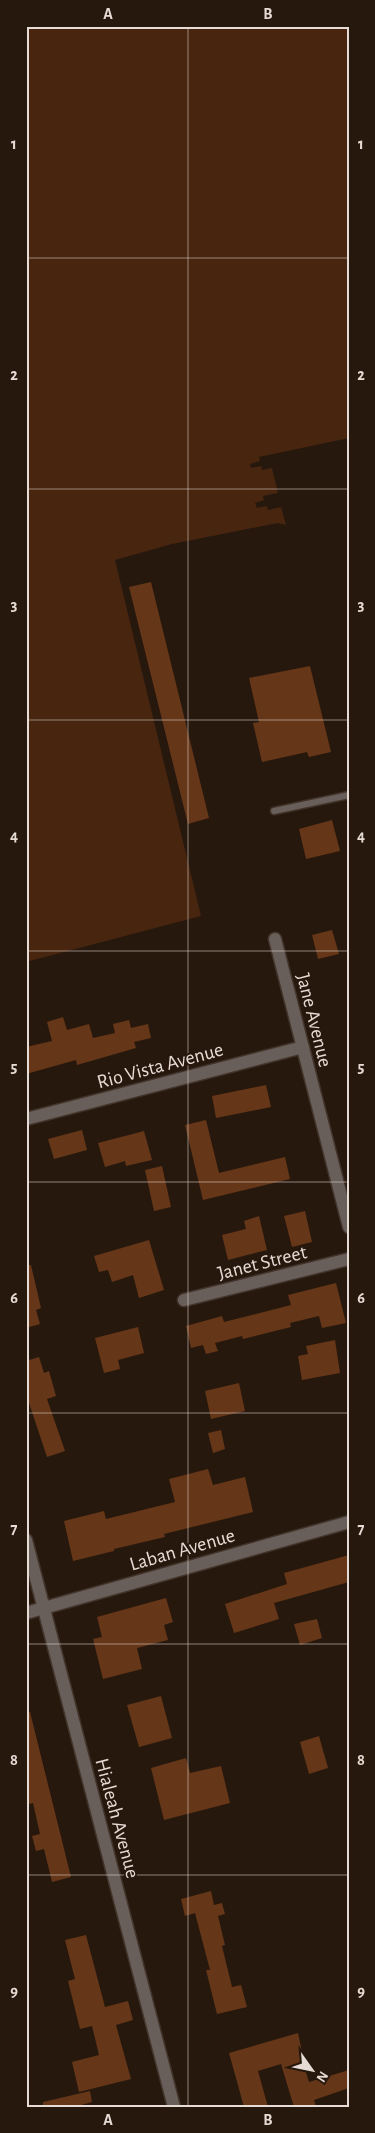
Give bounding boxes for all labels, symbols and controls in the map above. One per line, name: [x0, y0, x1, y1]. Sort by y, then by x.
text: A: [103, 6, 113, 22]
text: B: [263, 6, 273, 22]
text: 1: [11, 136, 17, 152]
text: 1: [358, 136, 364, 152]
text: 2: [10, 367, 18, 383]
text: 2: [357, 367, 365, 383]
text: 3: [11, 597, 18, 613]
text: 3: [358, 597, 365, 613]
text: 4: [10, 828, 18, 844]
text: 4: [357, 828, 365, 844]
street label: Jane Avenue: [293, 971, 335, 1069]
street label: Rio Vista Avenue: [95, 1040, 226, 1092]
text: 5: [11, 1059, 18, 1075]
text: 5: [358, 1059, 365, 1075]
street label: Janet Street: [216, 1242, 309, 1284]
text: 6: [10, 1290, 18, 1306]
text: 6: [357, 1290, 365, 1306]
text: 7: [11, 1521, 18, 1537]
text: 7: [358, 1521, 365, 1537]
street label: Laban Avenue: [127, 1525, 237, 1575]
text: 8: [10, 1752, 18, 1768]
text: 8: [357, 1752, 365, 1768]
street label: Hialeah Avenue: [91, 1756, 143, 1880]
text: 9: [10, 1983, 18, 1999]
text: 9: [357, 1983, 365, 1999]
north arrow: [288, 2046, 338, 2096]
text: N: [314, 2069, 331, 2084]
text: A: [103, 2112, 113, 2128]
text: B: [263, 2112, 273, 2128]

